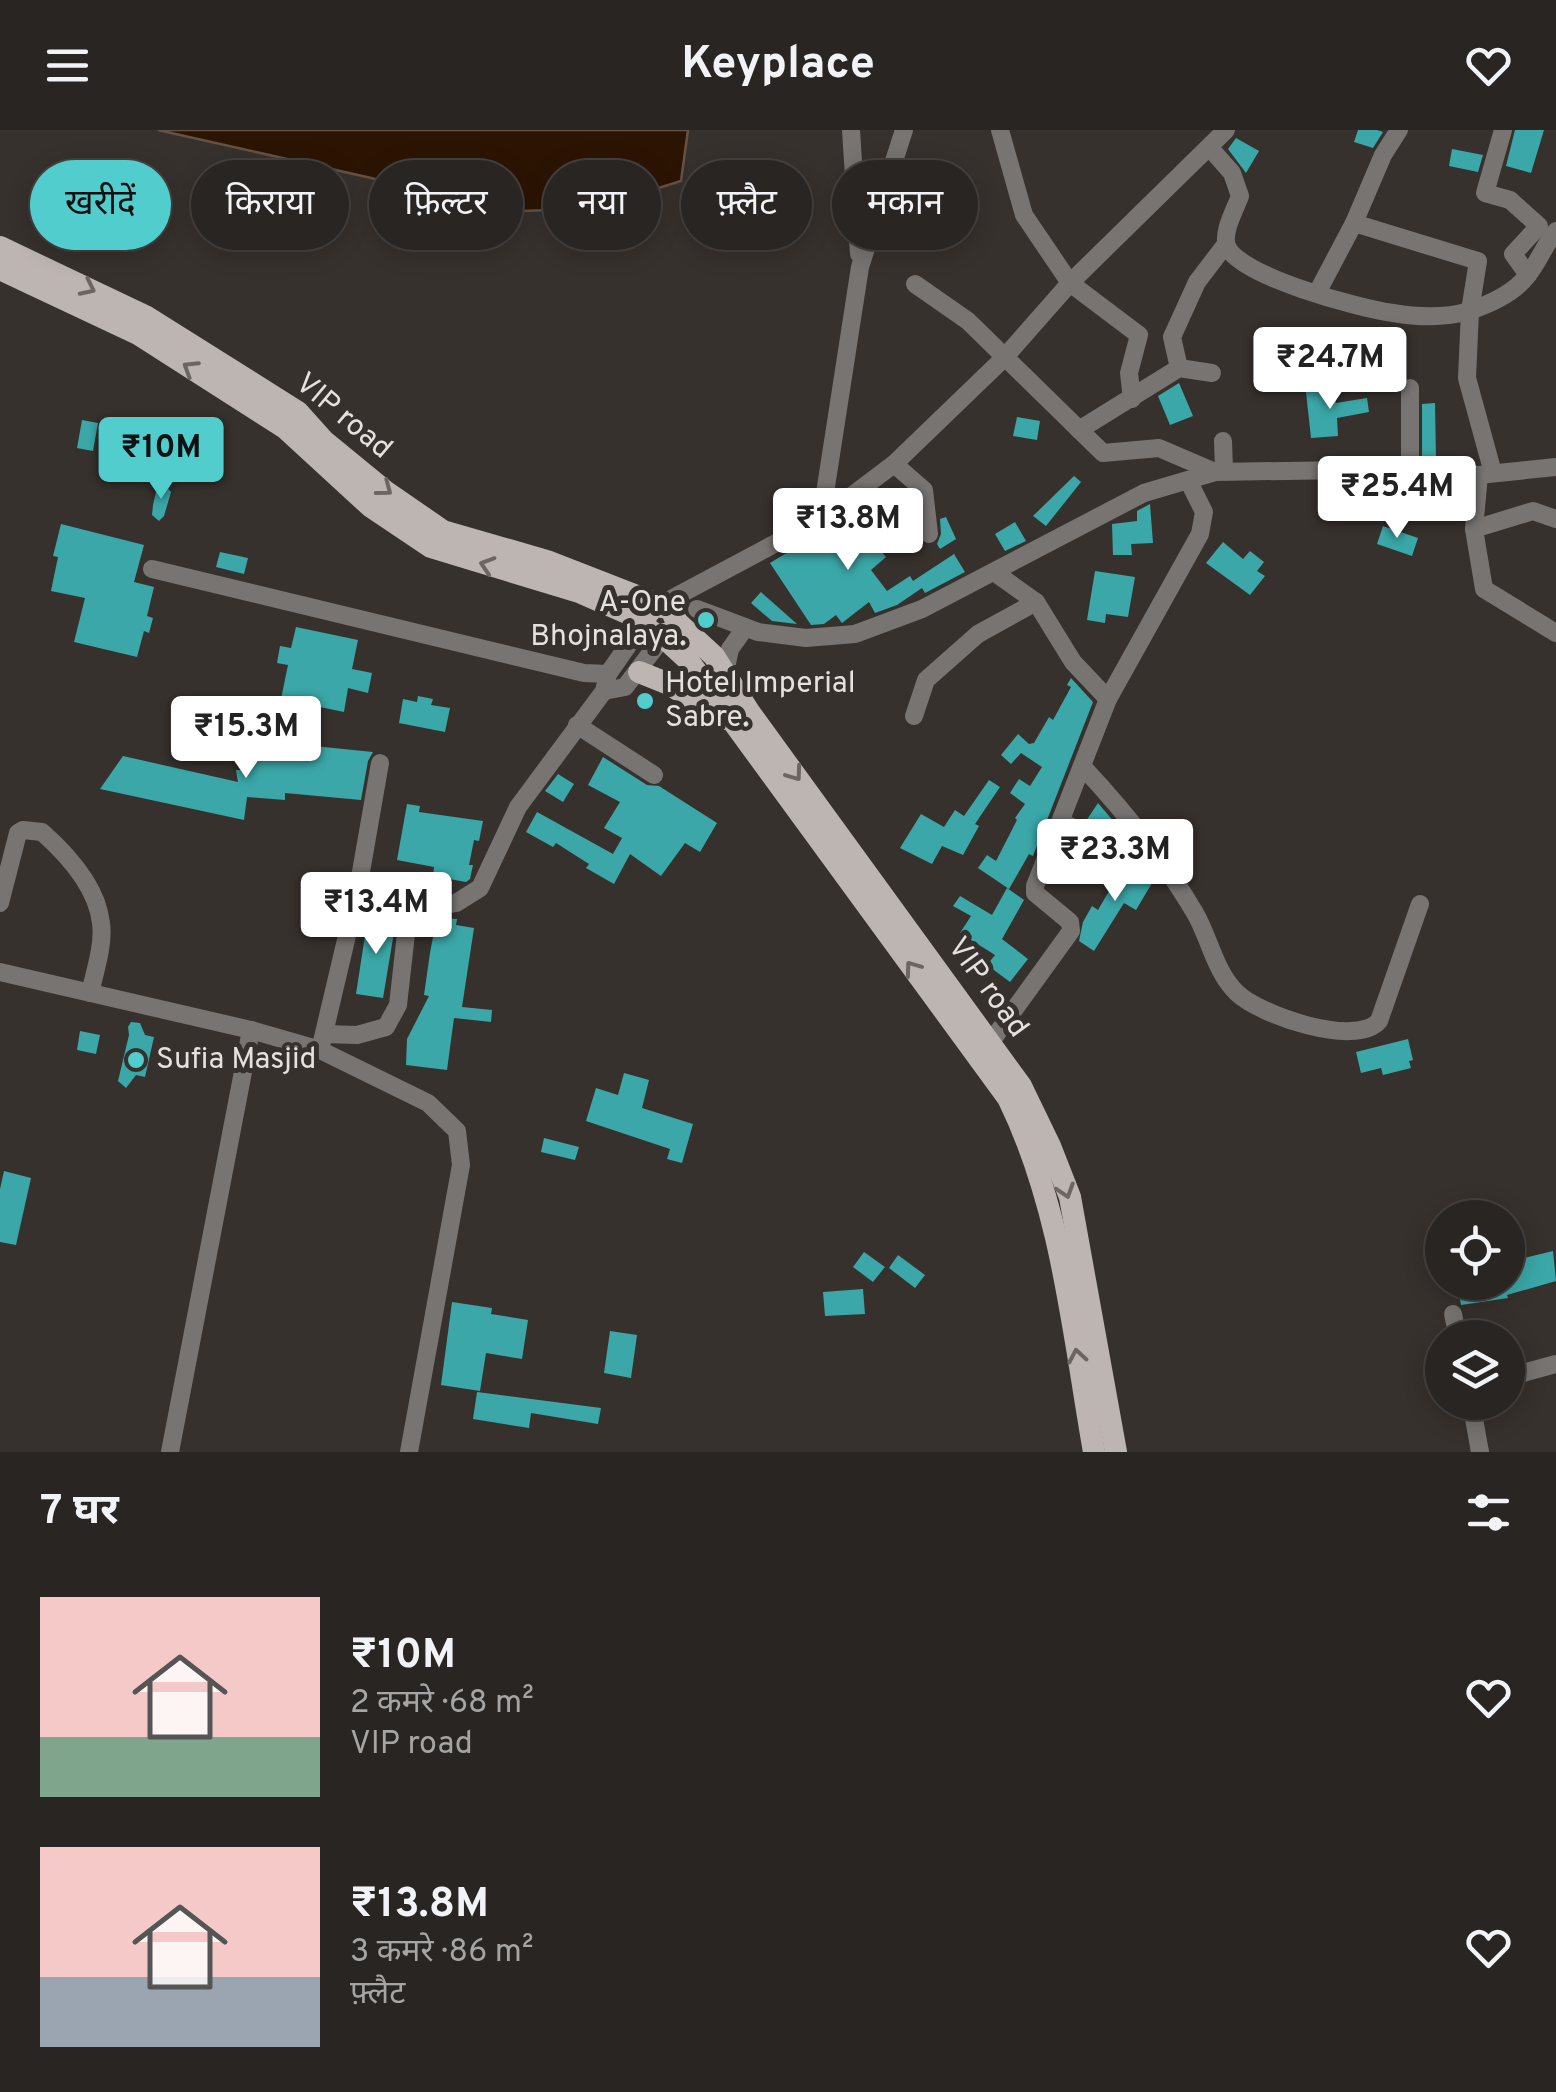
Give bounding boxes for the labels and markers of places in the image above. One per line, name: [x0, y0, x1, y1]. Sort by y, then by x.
pin: ₹24.7M: [1249, 327, 1411, 412]
pin: ₹10M: [102, 417, 220, 502]
pin: ₹25.4M: [1316, 456, 1478, 541]
pin: ₹13.8M: [767, 488, 929, 573]
place label: A-One Bhojnalaya.: [530, 585, 686, 656]
marker: A-One Bhojnalaya.: [695, 609, 717, 631]
place label: Hotel Imperial Sabre.: [665, 666, 856, 737]
marker: Hotel Imperial Sabre.: [634, 690, 656, 712]
pin: ₹15.3M: [165, 696, 327, 781]
pin: ₹23.3M: [1034, 819, 1196, 904]
pin: ₹13.4M: [295, 872, 457, 957]
place label: Sufia Masjid: [156, 1042, 316, 1079]
marker: Sufia Masjid: [125, 1049, 147, 1071]

